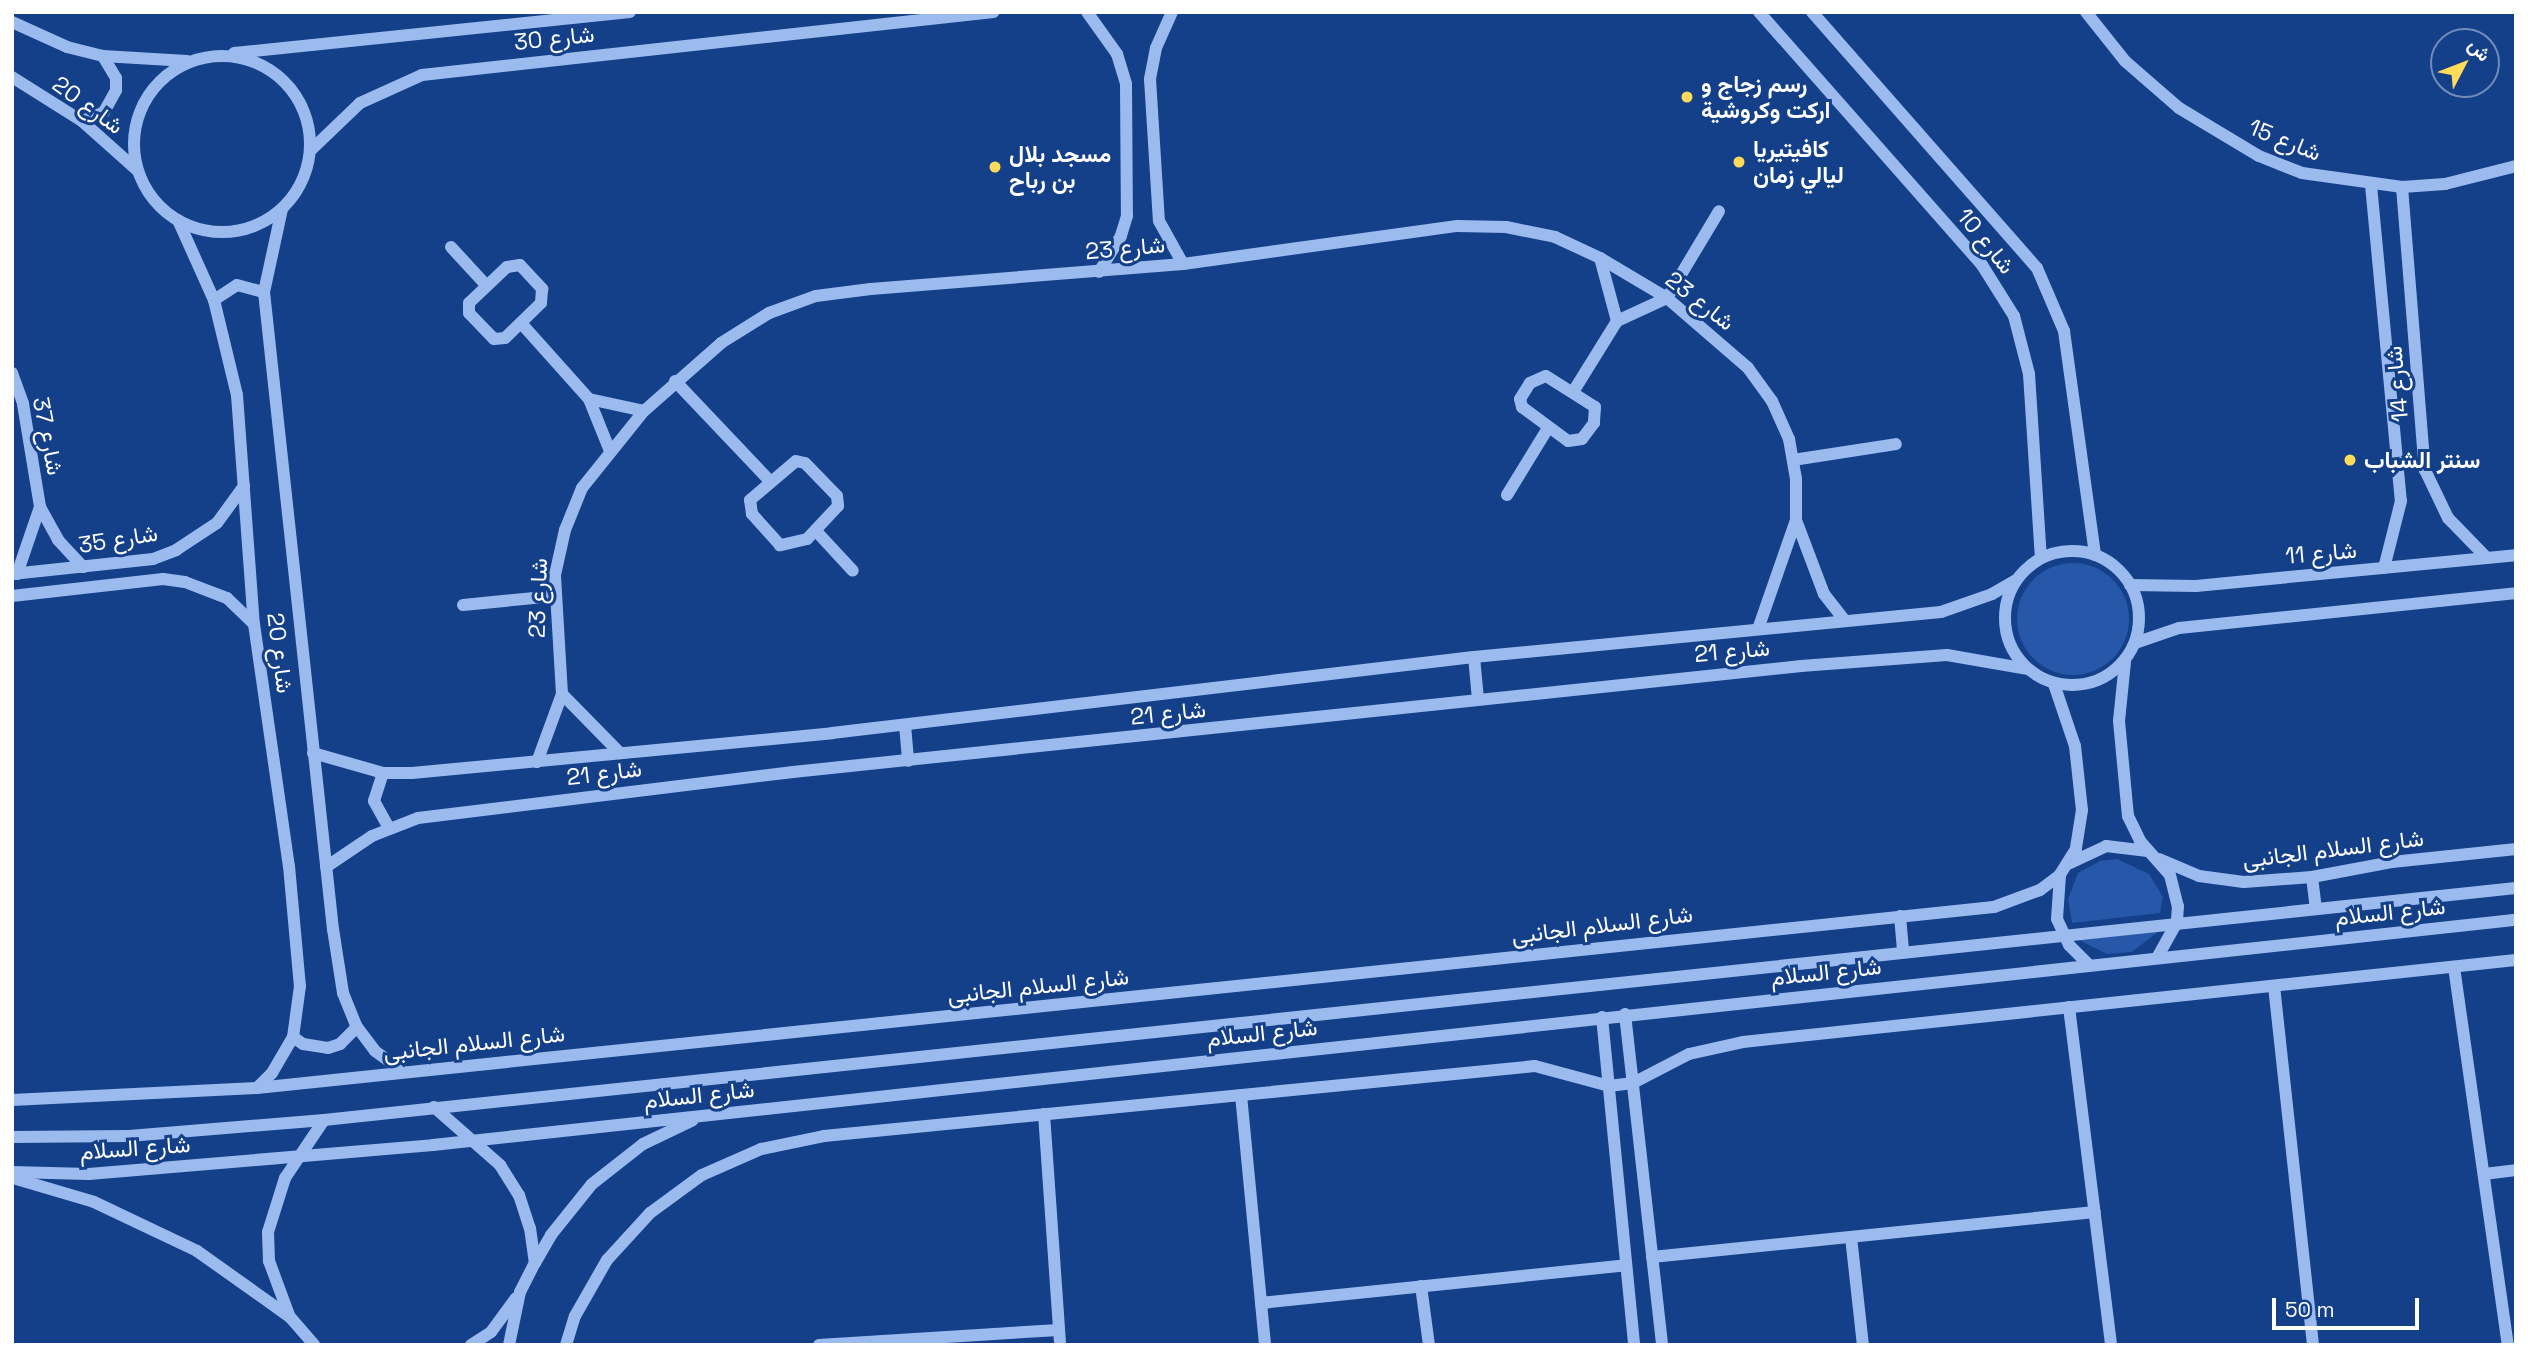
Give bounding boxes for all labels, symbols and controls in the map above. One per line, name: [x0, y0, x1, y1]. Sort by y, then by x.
street label: شارع 30: [512, 20, 596, 56]
north arrow: [2430, 28, 2500, 98]
text: ش: [2463, 33, 2496, 67]
street label: شارع 20: [47, 70, 129, 140]
place label: رسم زجاج و اركت وكروشية: [1701, 70, 1831, 124]
marker: رسم زجاج و اركت وكروشية: [1679, 89, 1695, 105]
street label: شارع 15: [2245, 113, 2325, 167]
place label: كافيتيريا ليالي زمان: [1753, 135, 1844, 189]
place label: مسجد بلال بن رباح: [1009, 140, 1111, 194]
marker: كافيتيريا ليالي زمان: [1731, 154, 1747, 170]
marker: مسجد بلال بن رباح: [987, 159, 1003, 175]
street label: شارع 10: [1951, 203, 2021, 279]
street label: شارع 23: [1084, 231, 1166, 265]
street label: شارع 23: [1660, 266, 1740, 336]
street label: شارع 14: [2380, 345, 2414, 423]
street label: شارع 37: [27, 395, 69, 477]
place label: سنتر الشباب: [2364, 446, 2480, 474]
marker: سنتر الشباب: [2342, 452, 2358, 468]
street label: شارع 35: [76, 519, 160, 559]
street label: شارع 11: [2284, 536, 2358, 570]
street label: شارع 23: [523, 558, 553, 638]
street label: شارع 20: [261, 611, 299, 695]
street label: شارع 21: [1693, 634, 1771, 668]
street label: شارع 21: [1129, 695, 1207, 731]
street label: شارع 21: [565, 755, 643, 791]
street label: شارع السلام الجانبى: [2241, 824, 2425, 874]
street label: شارع السلام: [2333, 892, 2447, 932]
street label: شارع السلام الجانبى: [1510, 900, 1694, 950]
street label: شارع السلام: [1769, 952, 1883, 992]
street label: شارع السلام الجانبى: [946, 963, 1130, 1009]
street label: شارع السلام: [1205, 1013, 1319, 1053]
street label: شارع السلام الجانبى: [382, 1020, 566, 1066]
street label: شارع السلام: [642, 1075, 756, 1115]
street label: شارع السلام: [79, 1130, 191, 1166]
scale bar: [2276, 1284, 2423, 1328]
text: 50 m: [2285, 1296, 2335, 1323]

